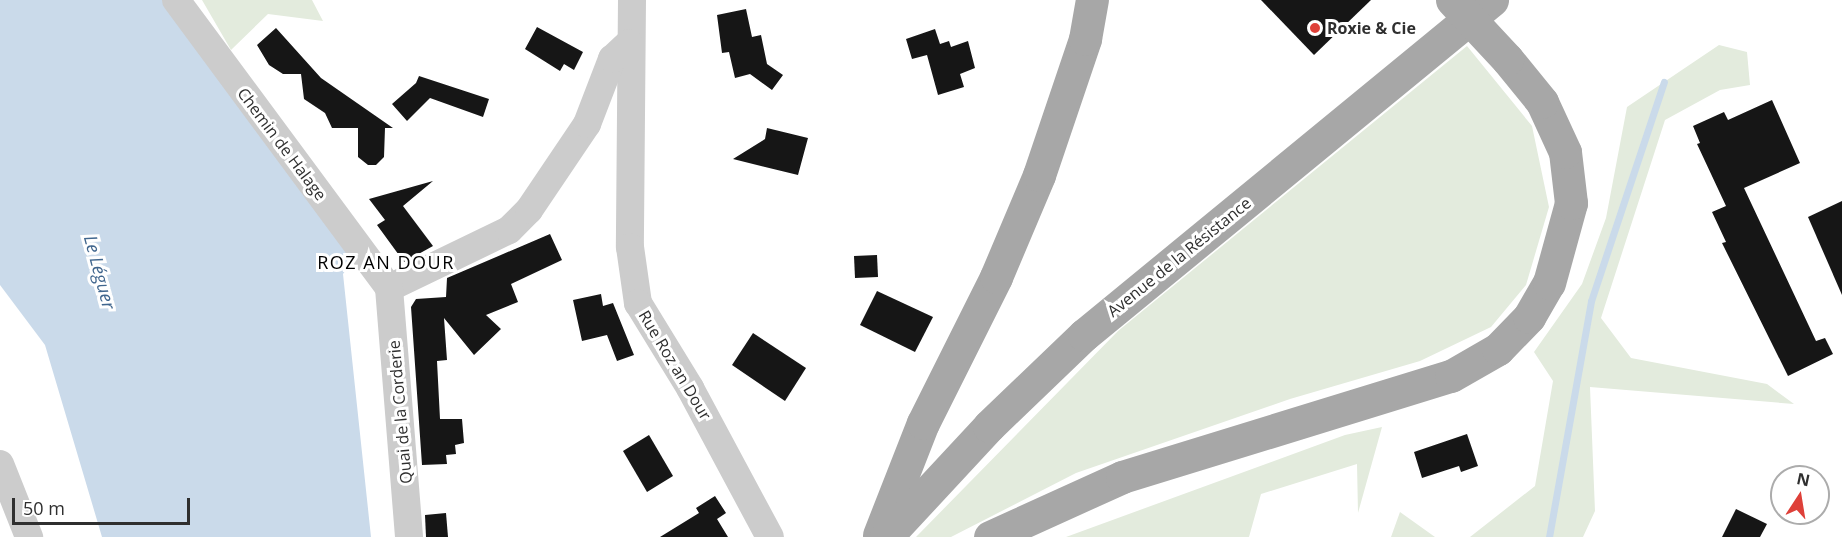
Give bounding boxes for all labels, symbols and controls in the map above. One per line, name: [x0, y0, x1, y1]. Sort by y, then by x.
place label: Roxie & Cie: [1327, 18, 1416, 38]
marker: Roxie & Cie: [1308, 21, 1322, 35]
street label: Chemin de Halage: [233, 84, 331, 204]
street label: Avenue de la Résistance: [1103, 193, 1255, 321]
water label: Le Léguer: [80, 233, 120, 311]
district label: ROZ AN DOUR: [317, 251, 455, 273]
street label: Rue Roz an Dour: [635, 307, 715, 423]
street label: Quai de la Corderie: [384, 339, 416, 485]
north arrow: [1770, 465, 1830, 525]
text: N: [1795, 467, 1812, 491]
scale bar: [15, 486, 194, 524]
text: 50 m: [23, 496, 65, 520]

